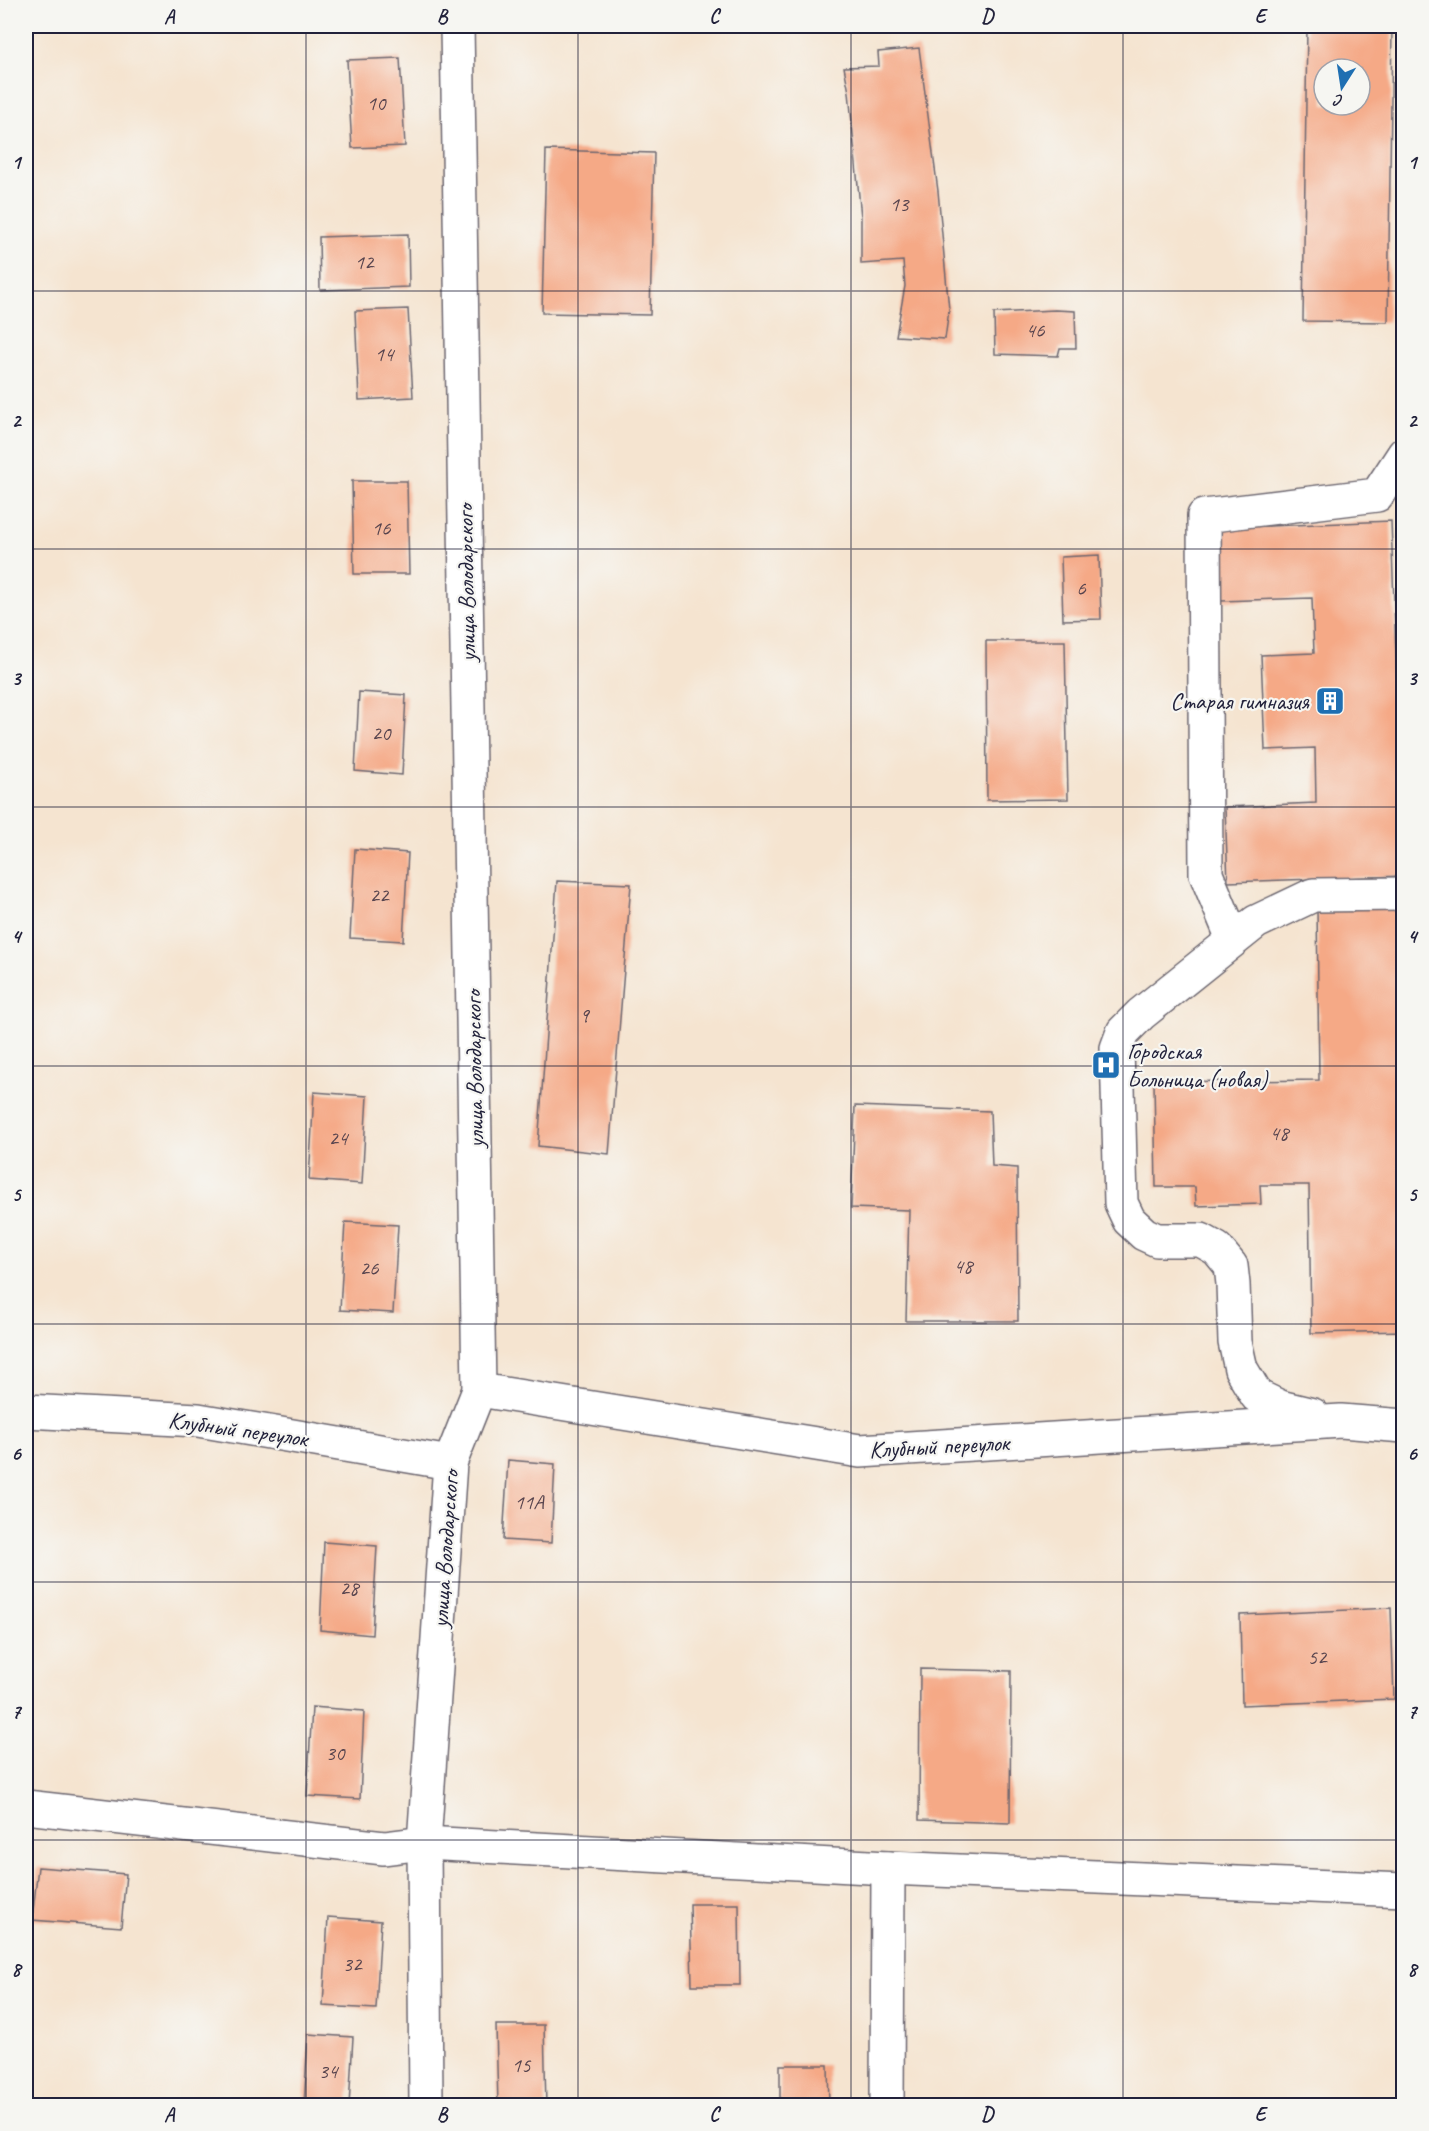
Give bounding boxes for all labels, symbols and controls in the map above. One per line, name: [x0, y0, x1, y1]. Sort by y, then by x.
text: A: [164, 4, 176, 29]
text: B: [437, 4, 449, 29]
text: C: [709, 4, 721, 29]
text: D: [981, 4, 995, 29]
text: E: [1255, 4, 1269, 29]
north arrow: [1312, 57, 1372, 117]
house number: 10: [367, 90, 387, 116]
text: С: [1331, 90, 1345, 111]
text: 1: [12, 150, 23, 175]
text: 1: [1408, 150, 1419, 175]
house number: 13: [890, 191, 910, 217]
house number: 12: [355, 249, 375, 275]
house number: 46: [1026, 317, 1045, 343]
house number: 14: [375, 341, 396, 367]
text: 2: [12, 408, 23, 433]
text: 2: [1408, 408, 1419, 433]
street label: улица Володарского: [450, 501, 482, 664]
house number: 16: [372, 515, 391, 541]
house number: 6: [1076, 575, 1086, 601]
text: 3: [12, 666, 23, 691]
text: 3: [1408, 666, 1419, 691]
building icon: Старая гимназия: [1314, 685, 1346, 717]
place label: Старая гимназия: [1170, 686, 1310, 716]
house number: 20: [372, 720, 392, 746]
house number: 22: [370, 882, 390, 908]
text: 4: [12, 924, 24, 949]
text: 4: [1408, 924, 1420, 949]
street label: улица Володарского: [458, 987, 490, 1150]
house number: 9: [579, 1002, 590, 1028]
place label: Городская Больница (новая): [1127, 1036, 1268, 1094]
hospital icon: Городская Больница (новая): [1090, 1049, 1122, 1081]
house number: 48: [1270, 1120, 1291, 1146]
house number: 24: [329, 1125, 350, 1151]
text: 5: [12, 1182, 23, 1207]
text: 5: [1408, 1182, 1419, 1207]
house number: 48: [954, 1253, 975, 1279]
house number: 26: [360, 1255, 379, 1281]
street label: Клубный переулок: [167, 1404, 312, 1454]
street label: Клубный переулок: [868, 1427, 1012, 1465]
text: 6: [11, 1441, 22, 1466]
text: 6: [1407, 1441, 1418, 1466]
street label: улица Володарского: [424, 1467, 466, 1631]
house number: 11А: [514, 1489, 545, 1515]
house number: 28: [340, 1575, 361, 1601]
house number: 52: [1308, 1644, 1328, 1670]
text: 7: [12, 1699, 23, 1724]
text: 7: [1408, 1699, 1419, 1724]
house number: 30: [326, 1740, 346, 1766]
house number: 32: [343, 1951, 363, 1977]
text: 8: [12, 1957, 24, 1982]
text: 8: [1408, 1957, 1420, 1982]
house number: 15: [512, 2052, 532, 2078]
house number: 34: [319, 2058, 340, 2084]
text: A: [164, 2102, 176, 2127]
text: B: [437, 2102, 449, 2127]
text: C: [709, 2102, 721, 2127]
text: D: [981, 2102, 995, 2127]
text: E: [1255, 2102, 1269, 2127]

